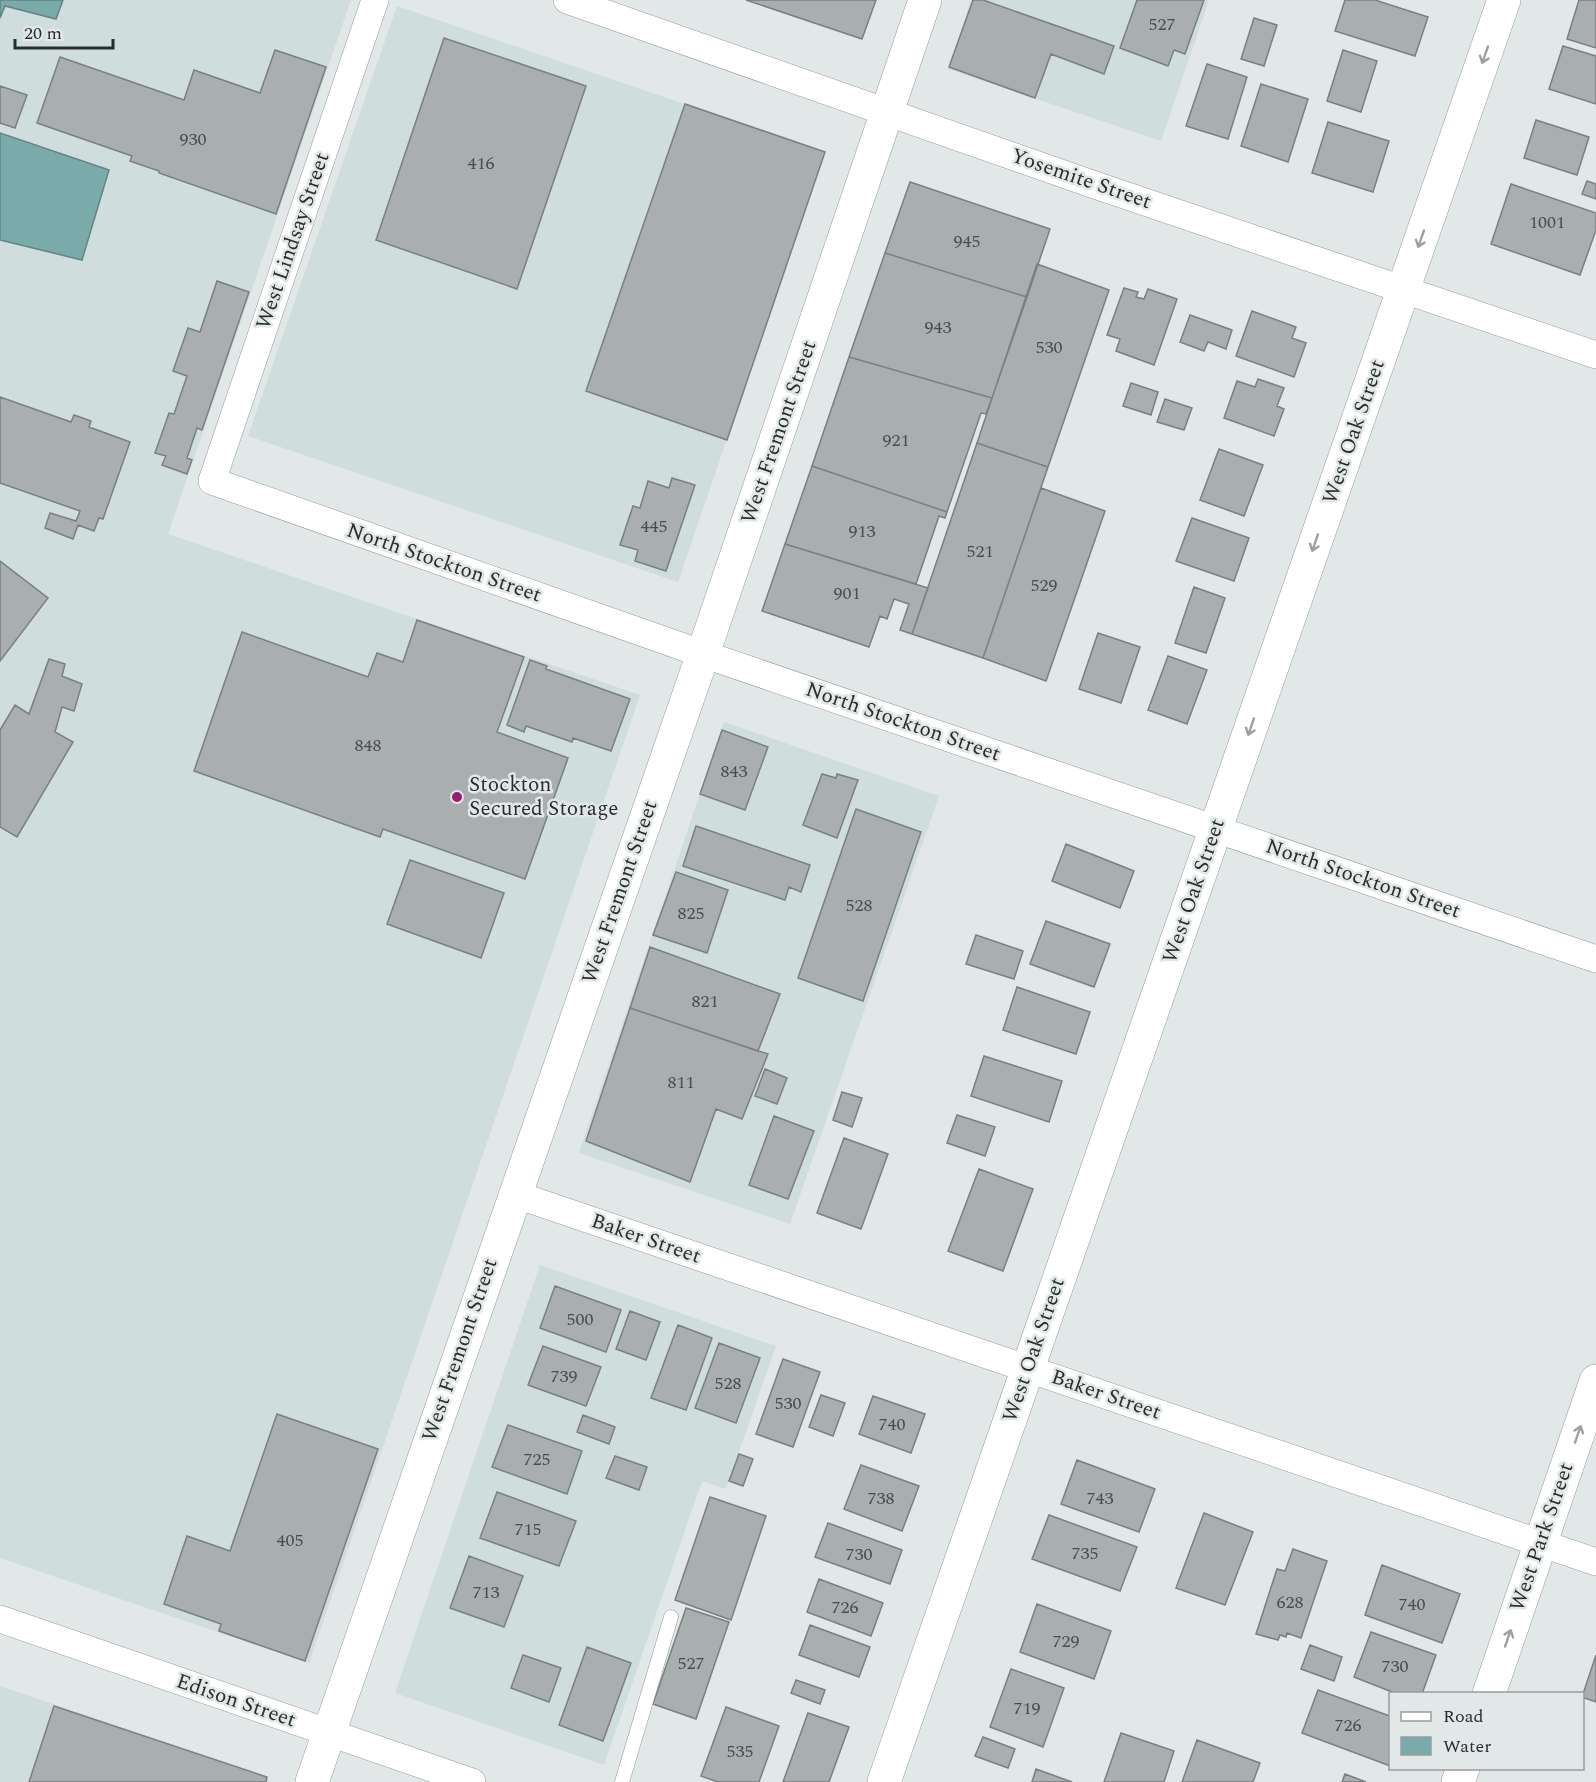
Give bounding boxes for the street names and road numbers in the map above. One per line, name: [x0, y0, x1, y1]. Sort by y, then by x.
street label: Yosemite Street: [1006, 140, 1156, 218]
street label: West Lindsay Street: [248, 148, 338, 334]
street label: West Fremont Street: [733, 336, 825, 528]
street label: West Oak Street: [1314, 355, 1394, 509]
street label: North Stockton Street: [342, 515, 546, 611]
street label: North Stockton Street: [801, 674, 1005, 770]
street label: West Fremont Street: [574, 796, 666, 988]
street label: West Oak Street: [1154, 814, 1234, 968]
street label: North Stockton Street: [1261, 831, 1465, 927]
street label: Baker Street: [587, 1205, 705, 1273]
street label: West Fremont Street: [414, 1254, 506, 1446]
street label: West Oak Street: [994, 1273, 1074, 1427]
street label: Baker Street: [1047, 1361, 1165, 1429]
street label: West Park Street: [1502, 1458, 1582, 1616]
street label: Edison Street: [172, 1666, 300, 1736]

